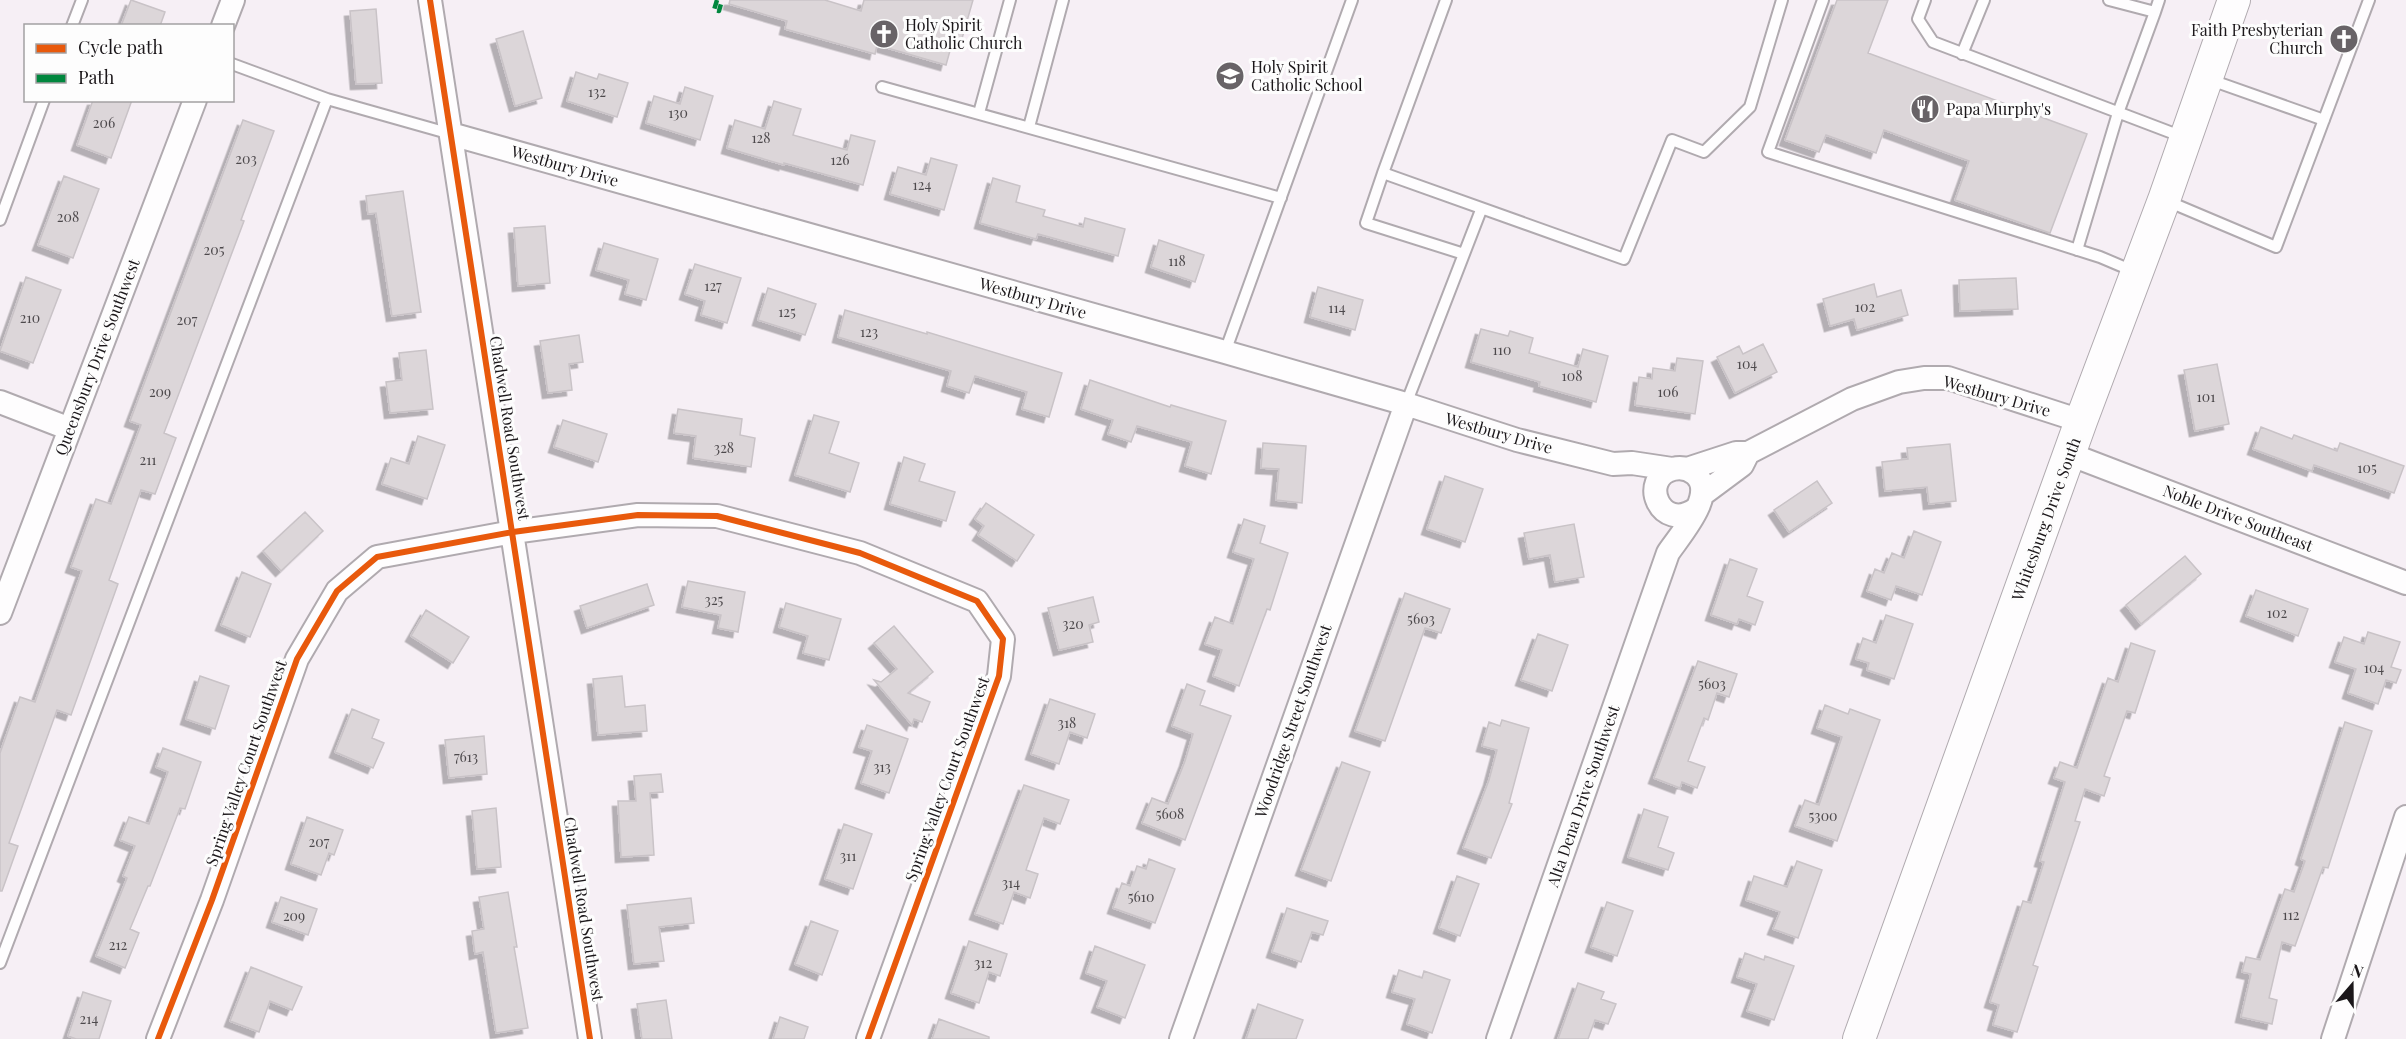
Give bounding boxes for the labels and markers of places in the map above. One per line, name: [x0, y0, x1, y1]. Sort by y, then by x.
place label: Holy Spirit Catholic Church: [905, 14, 1023, 53]
church icon: Holy Spirit Catholic Church: [868, 18, 900, 50]
place label: Faith Presbyterian Church: [2191, 19, 2324, 58]
church icon: Faith Presbyterian Church: [2328, 23, 2360, 55]
place label: Holy Spirit Catholic School: [1251, 56, 1363, 95]
school or university icon: Holy Spirit Catholic School: [1214, 60, 1246, 92]
restaurant icon: Papa Murphy's: [1909, 93, 1941, 125]
place label: Papa Murphy's: [1946, 98, 2051, 119]

